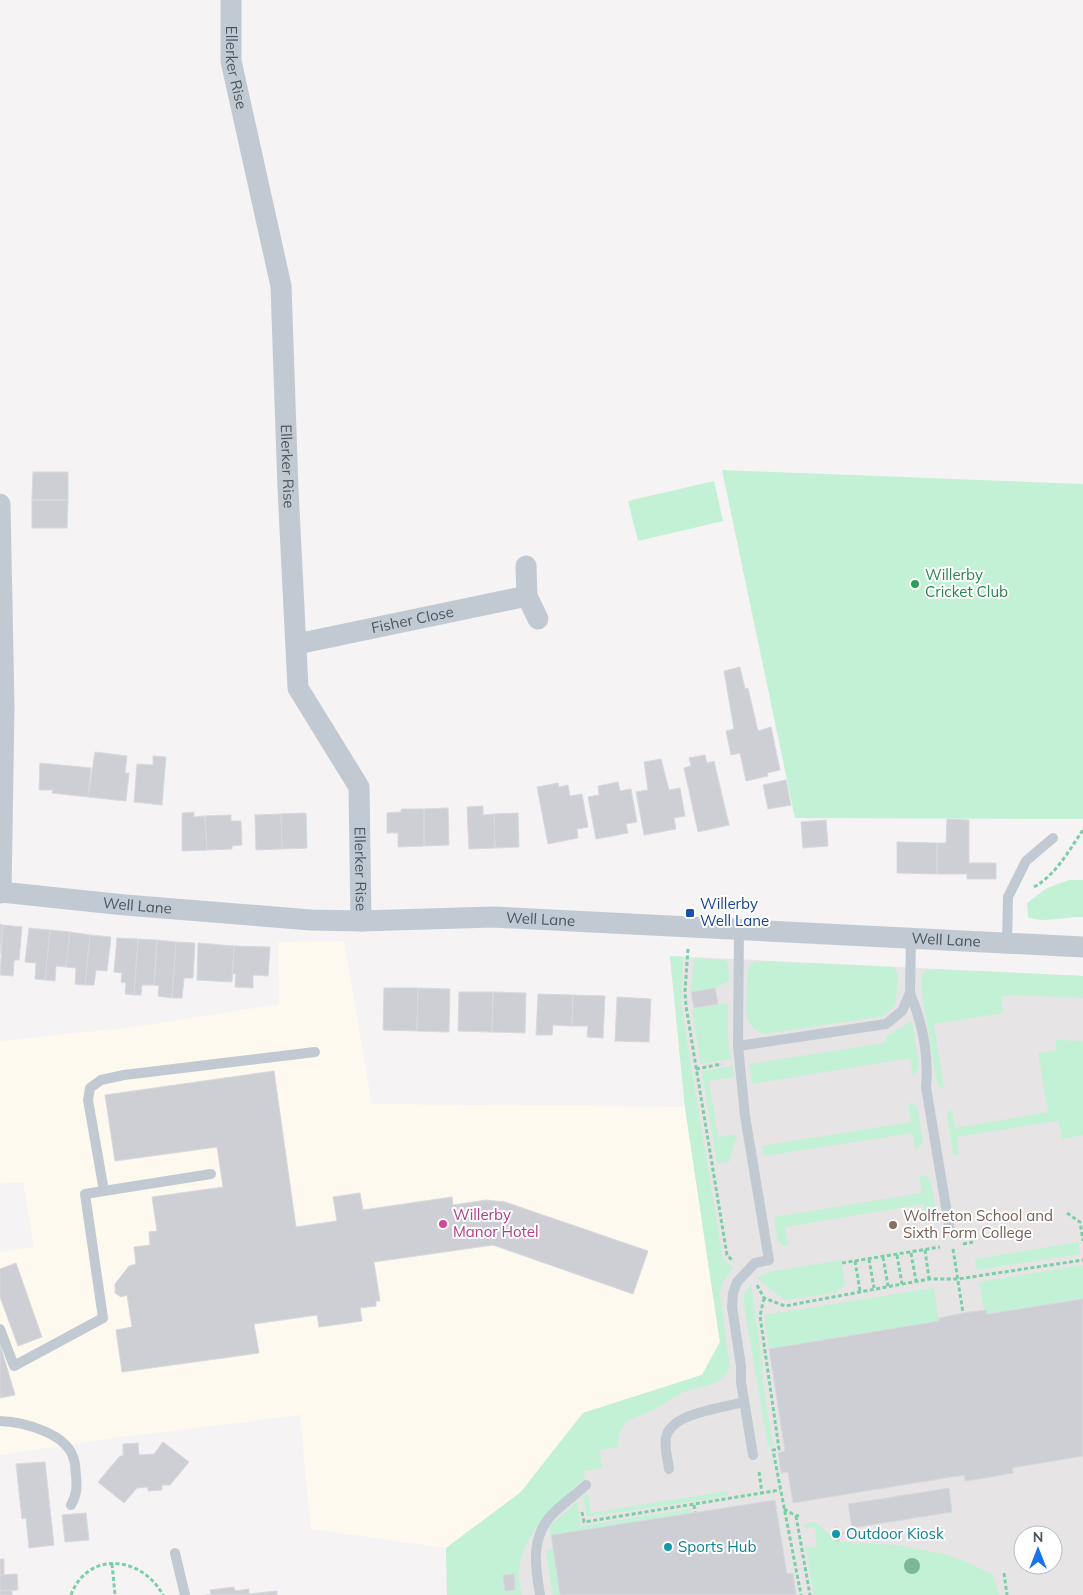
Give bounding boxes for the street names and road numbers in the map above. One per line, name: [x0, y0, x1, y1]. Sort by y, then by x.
street label: Ellerker Rise: [222, 26, 251, 111]
street label: Ellerker Rise: [277, 424, 299, 509]
street label: Fisher Close: [369, 602, 455, 637]
street label: Ellerker Rise: [351, 827, 371, 911]
street label: Well Lane: [102, 893, 173, 918]
street label: Well Lane: [506, 908, 576, 930]
street label: Well Lane: [911, 928, 981, 951]

